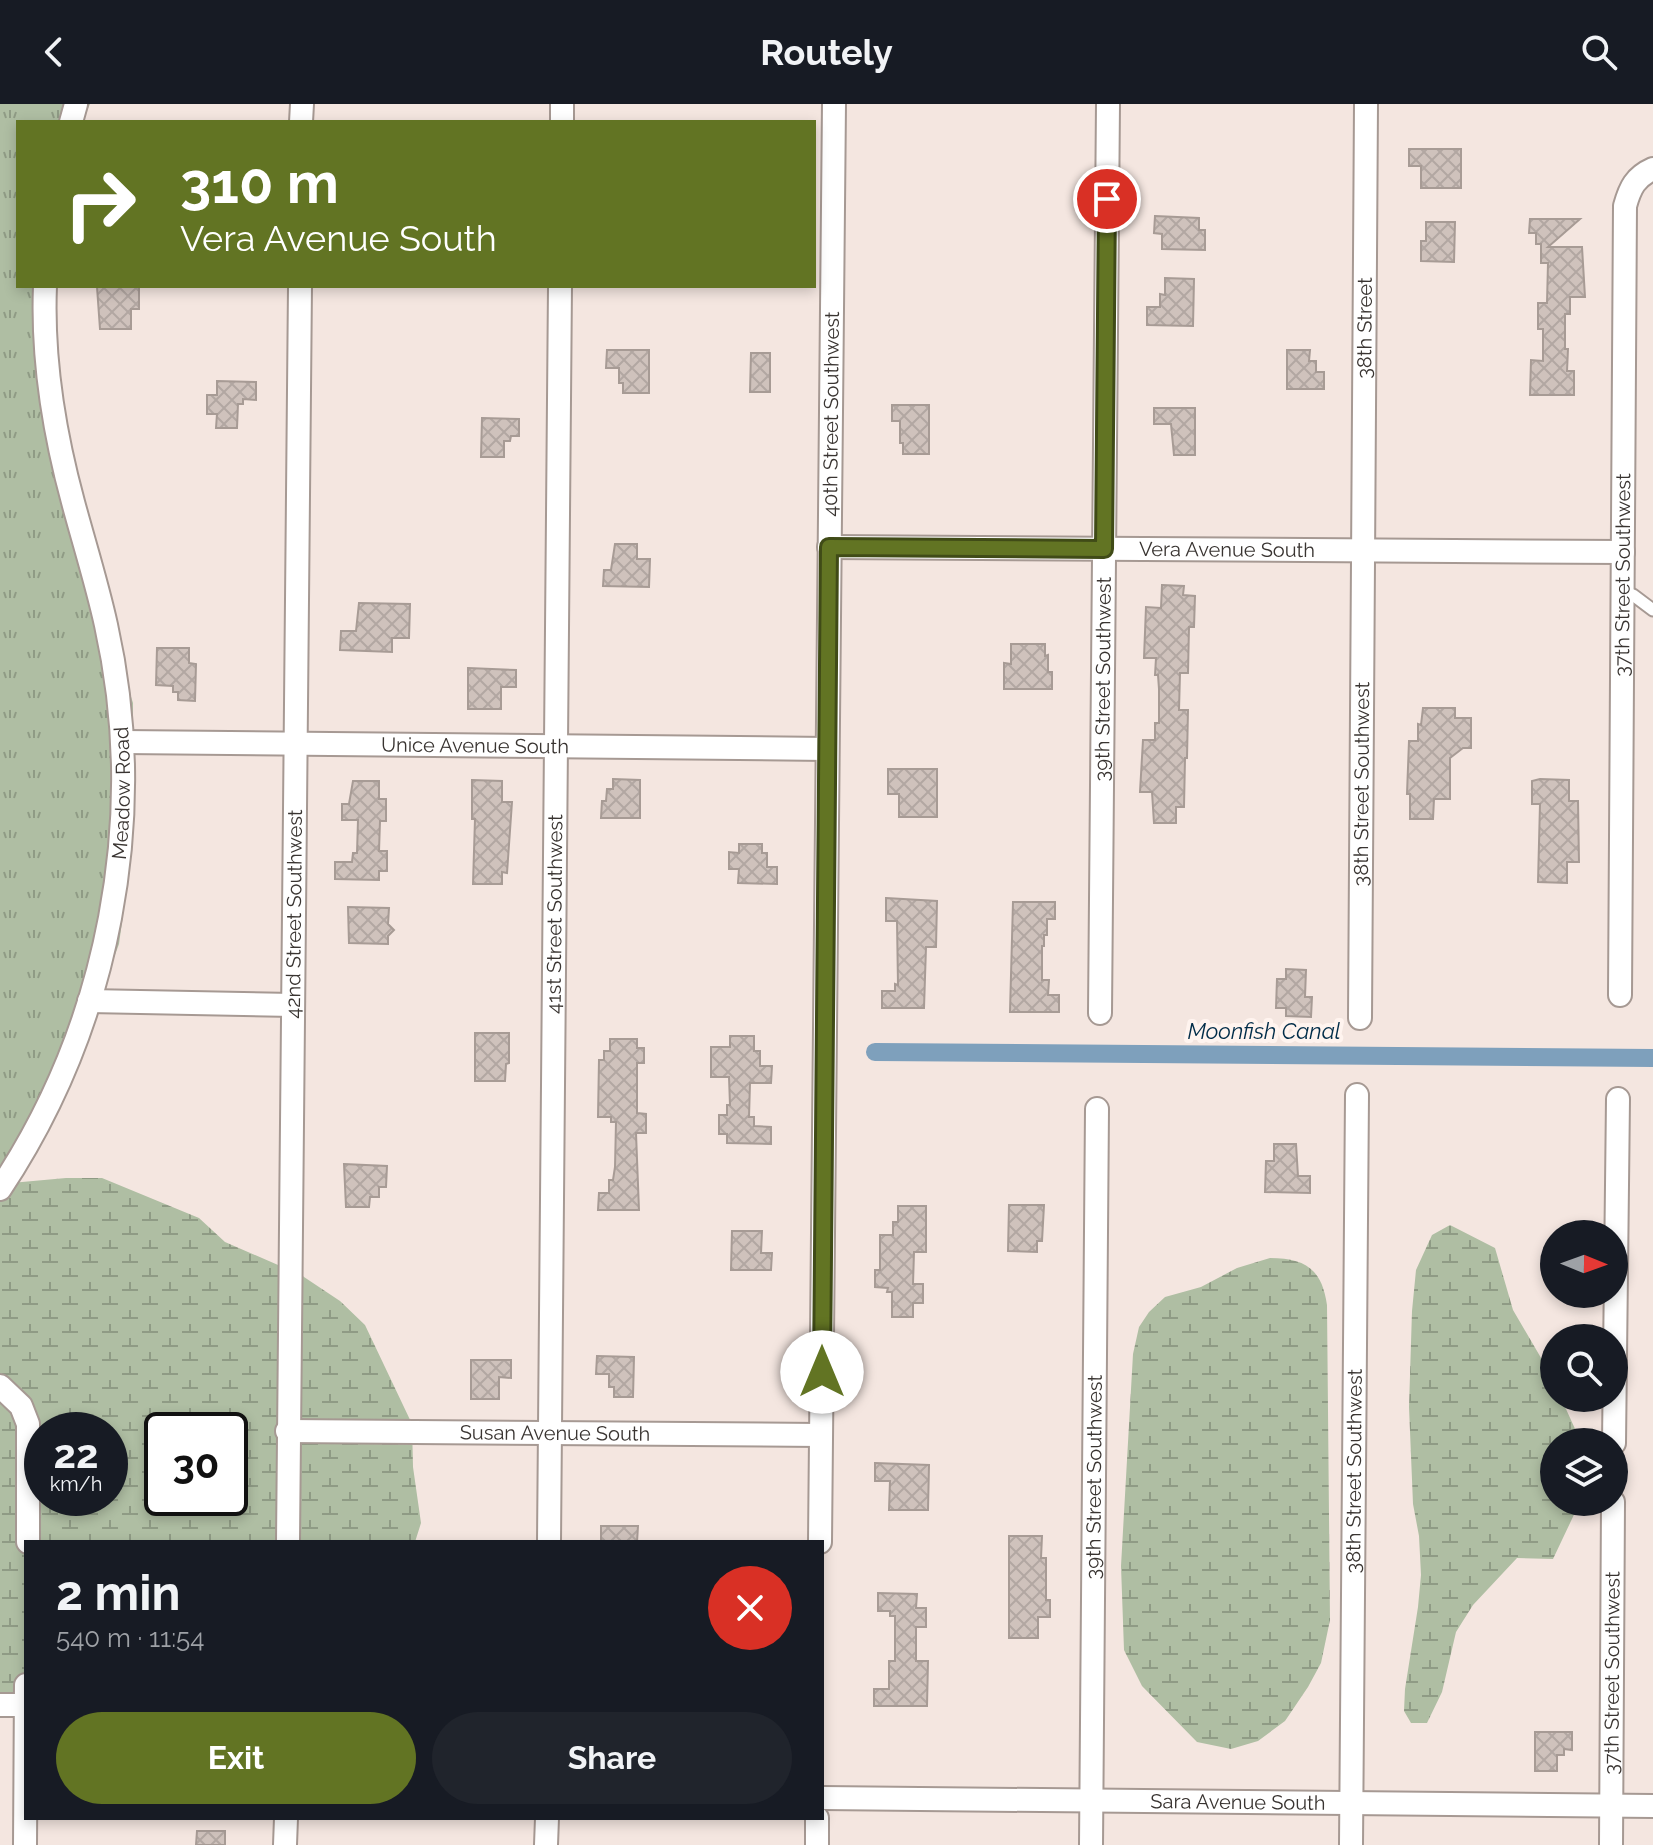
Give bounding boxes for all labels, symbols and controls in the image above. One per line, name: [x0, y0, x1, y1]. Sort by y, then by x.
icon: back: [32, 30, 76, 74]
icon: search: [1577, 30, 1621, 74]
text: Routely: [760, 31, 893, 73]
text: 310 m: [180, 150, 339, 216]
icon: right: [48, 152, 152, 256]
pin: [1073, 165, 1141, 233]
icon: arrive: [1085, 177, 1129, 221]
text: Vera Avenue South: [180, 217, 497, 259]
street label: 38th Street: [1352, 277, 1377, 379]
street label: 40th Street Southwest: [818, 311, 844, 517]
street label: 37th Street Southwest: [1610, 473, 1635, 677]
street label: Vera Avenue South: [1139, 537, 1315, 562]
street label: 39th Street Southwest: [1090, 576, 1116, 781]
street label: 38th Street Southwest: [1349, 681, 1374, 886]
street label: Meadow Road: [107, 726, 135, 861]
street label: Unice Avenue South: [381, 733, 569, 758]
street label: 42nd Street Southwest: [281, 809, 307, 1019]
street label: 41st Street Southwest: [542, 814, 567, 1014]
water label: Moonfish Canal: [1187, 1018, 1341, 1044]
north arrow: [1540, 1220, 1628, 1308]
map controls: [1540, 1220, 1628, 1516]
button: search: [1540, 1324, 1628, 1412]
position arrow: [780, 1330, 864, 1414]
street label: 38th Street Southwest: [1341, 1368, 1367, 1573]
street label: 39th Street Southwest: [1081, 1374, 1107, 1579]
speed limit sign: 30: [144, 1412, 248, 1516]
street label: Susan Avenue South: [460, 1420, 650, 1446]
button: layers: [1540, 1428, 1628, 1516]
text: 22: [53, 1430, 99, 1477]
text: km/h: [50, 1472, 102, 1496]
text: 2 min: [56, 1565, 181, 1621]
button: close: [708, 1566, 792, 1650]
street label: 37th Street Southwest: [1599, 1571, 1625, 1775]
text: 540 m · 11:54: [56, 1623, 205, 1653]
button: Exit: [56, 1712, 416, 1804]
button: Share: [432, 1712, 792, 1804]
street label: Sara Avenue South: [1150, 1789, 1326, 1815]

